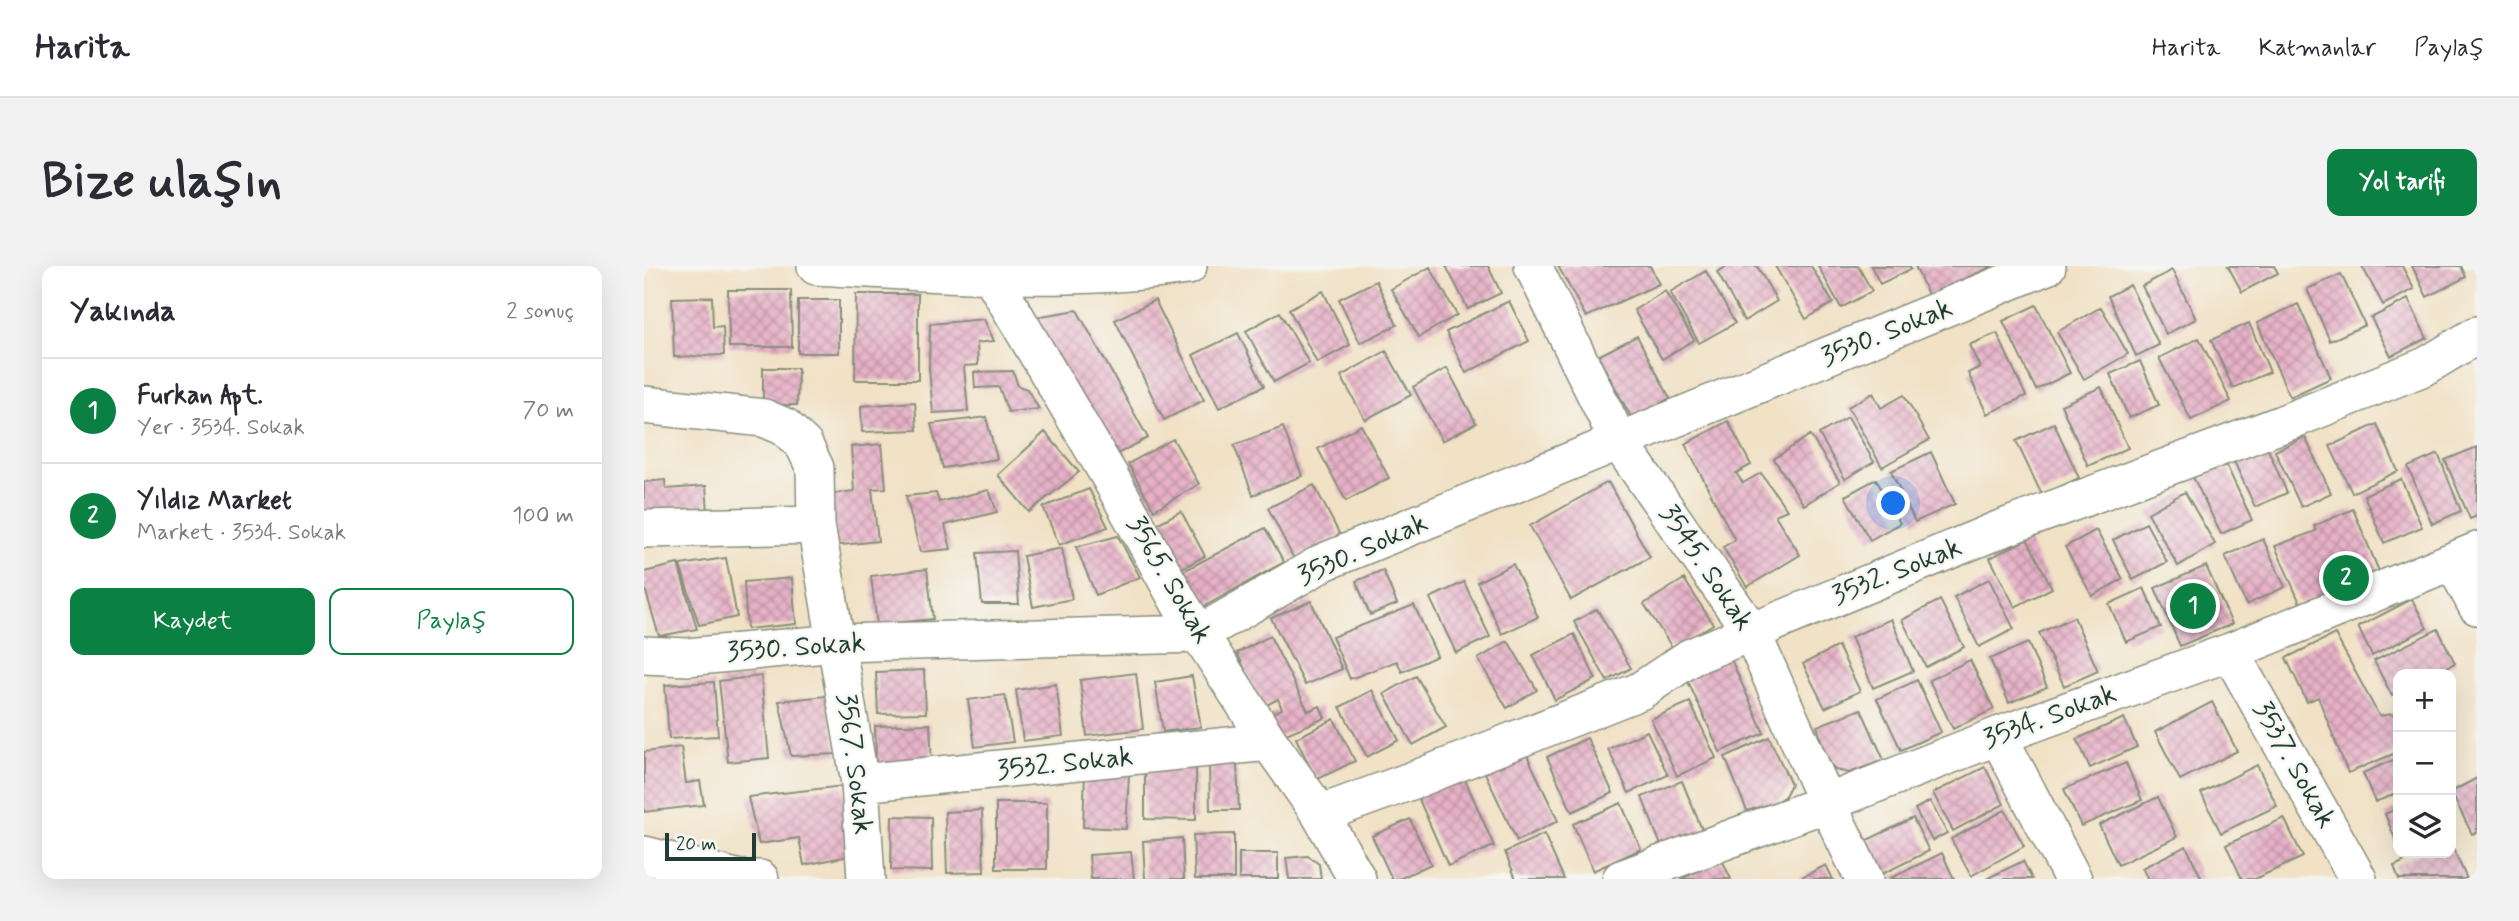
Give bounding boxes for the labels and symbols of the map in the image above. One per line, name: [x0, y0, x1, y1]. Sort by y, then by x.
street label: 3530. Sokak: [1816, 290, 1958, 376]
your location: [1876, 486, 1910, 520]
street label: 3545. Sokak: [1650, 498, 1762, 639]
street label: 3530. Sokak: [1292, 505, 1434, 595]
street label: 3565. Sokak: [1118, 509, 1221, 651]
street label: 3532. Sokak: [1827, 529, 1968, 615]
pin: 2: [2323, 552, 2369, 604]
pin: 1: [2170, 580, 2216, 632]
street label: 3530. Sokak: [725, 625, 867, 671]
street label: 3534. Sokak: [1978, 676, 2122, 758]
street label: 3567. Sokak: [827, 691, 881, 837]
street label: 3537. Sokak: [2244, 695, 2344, 835]
street label: 3532. Sokak: [995, 738, 1135, 790]
scale bar: [665, 830, 756, 862]

